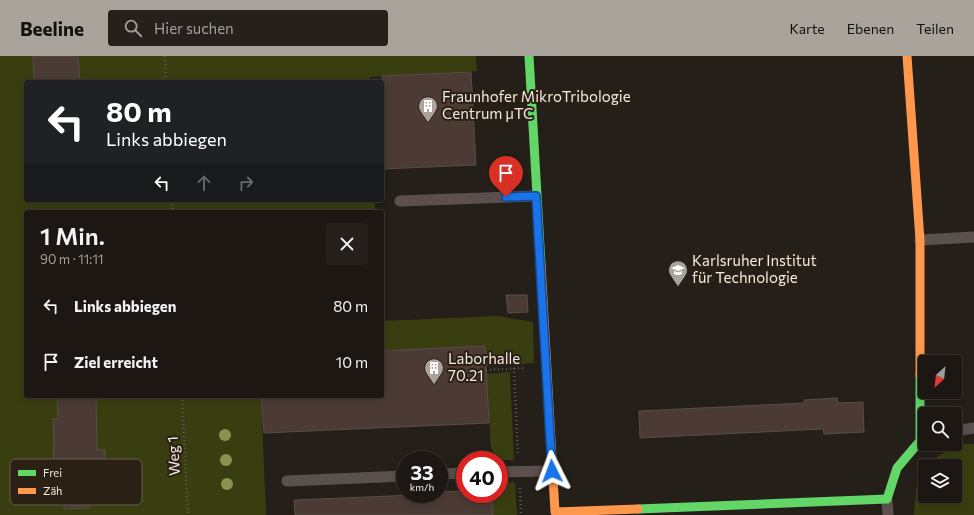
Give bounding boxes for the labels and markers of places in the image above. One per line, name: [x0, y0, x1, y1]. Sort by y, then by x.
place label: Fraunhofer MikroTribologie Centrum µTC: [442, 87, 631, 122]
building icon: Fraunhofer MikroTribologie Centrum µTC: [417, 95, 439, 123]
pin: [489, 156, 523, 197]
place label: Karlsruher Institut für Technologie: [692, 251, 817, 286]
school or university icon: Karlsruher Institut für Technologie: [667, 259, 689, 287]
place label: Laborhalle 70.21: [448, 349, 520, 384]
building icon: Laborhalle 70.21: [423, 357, 445, 385]

